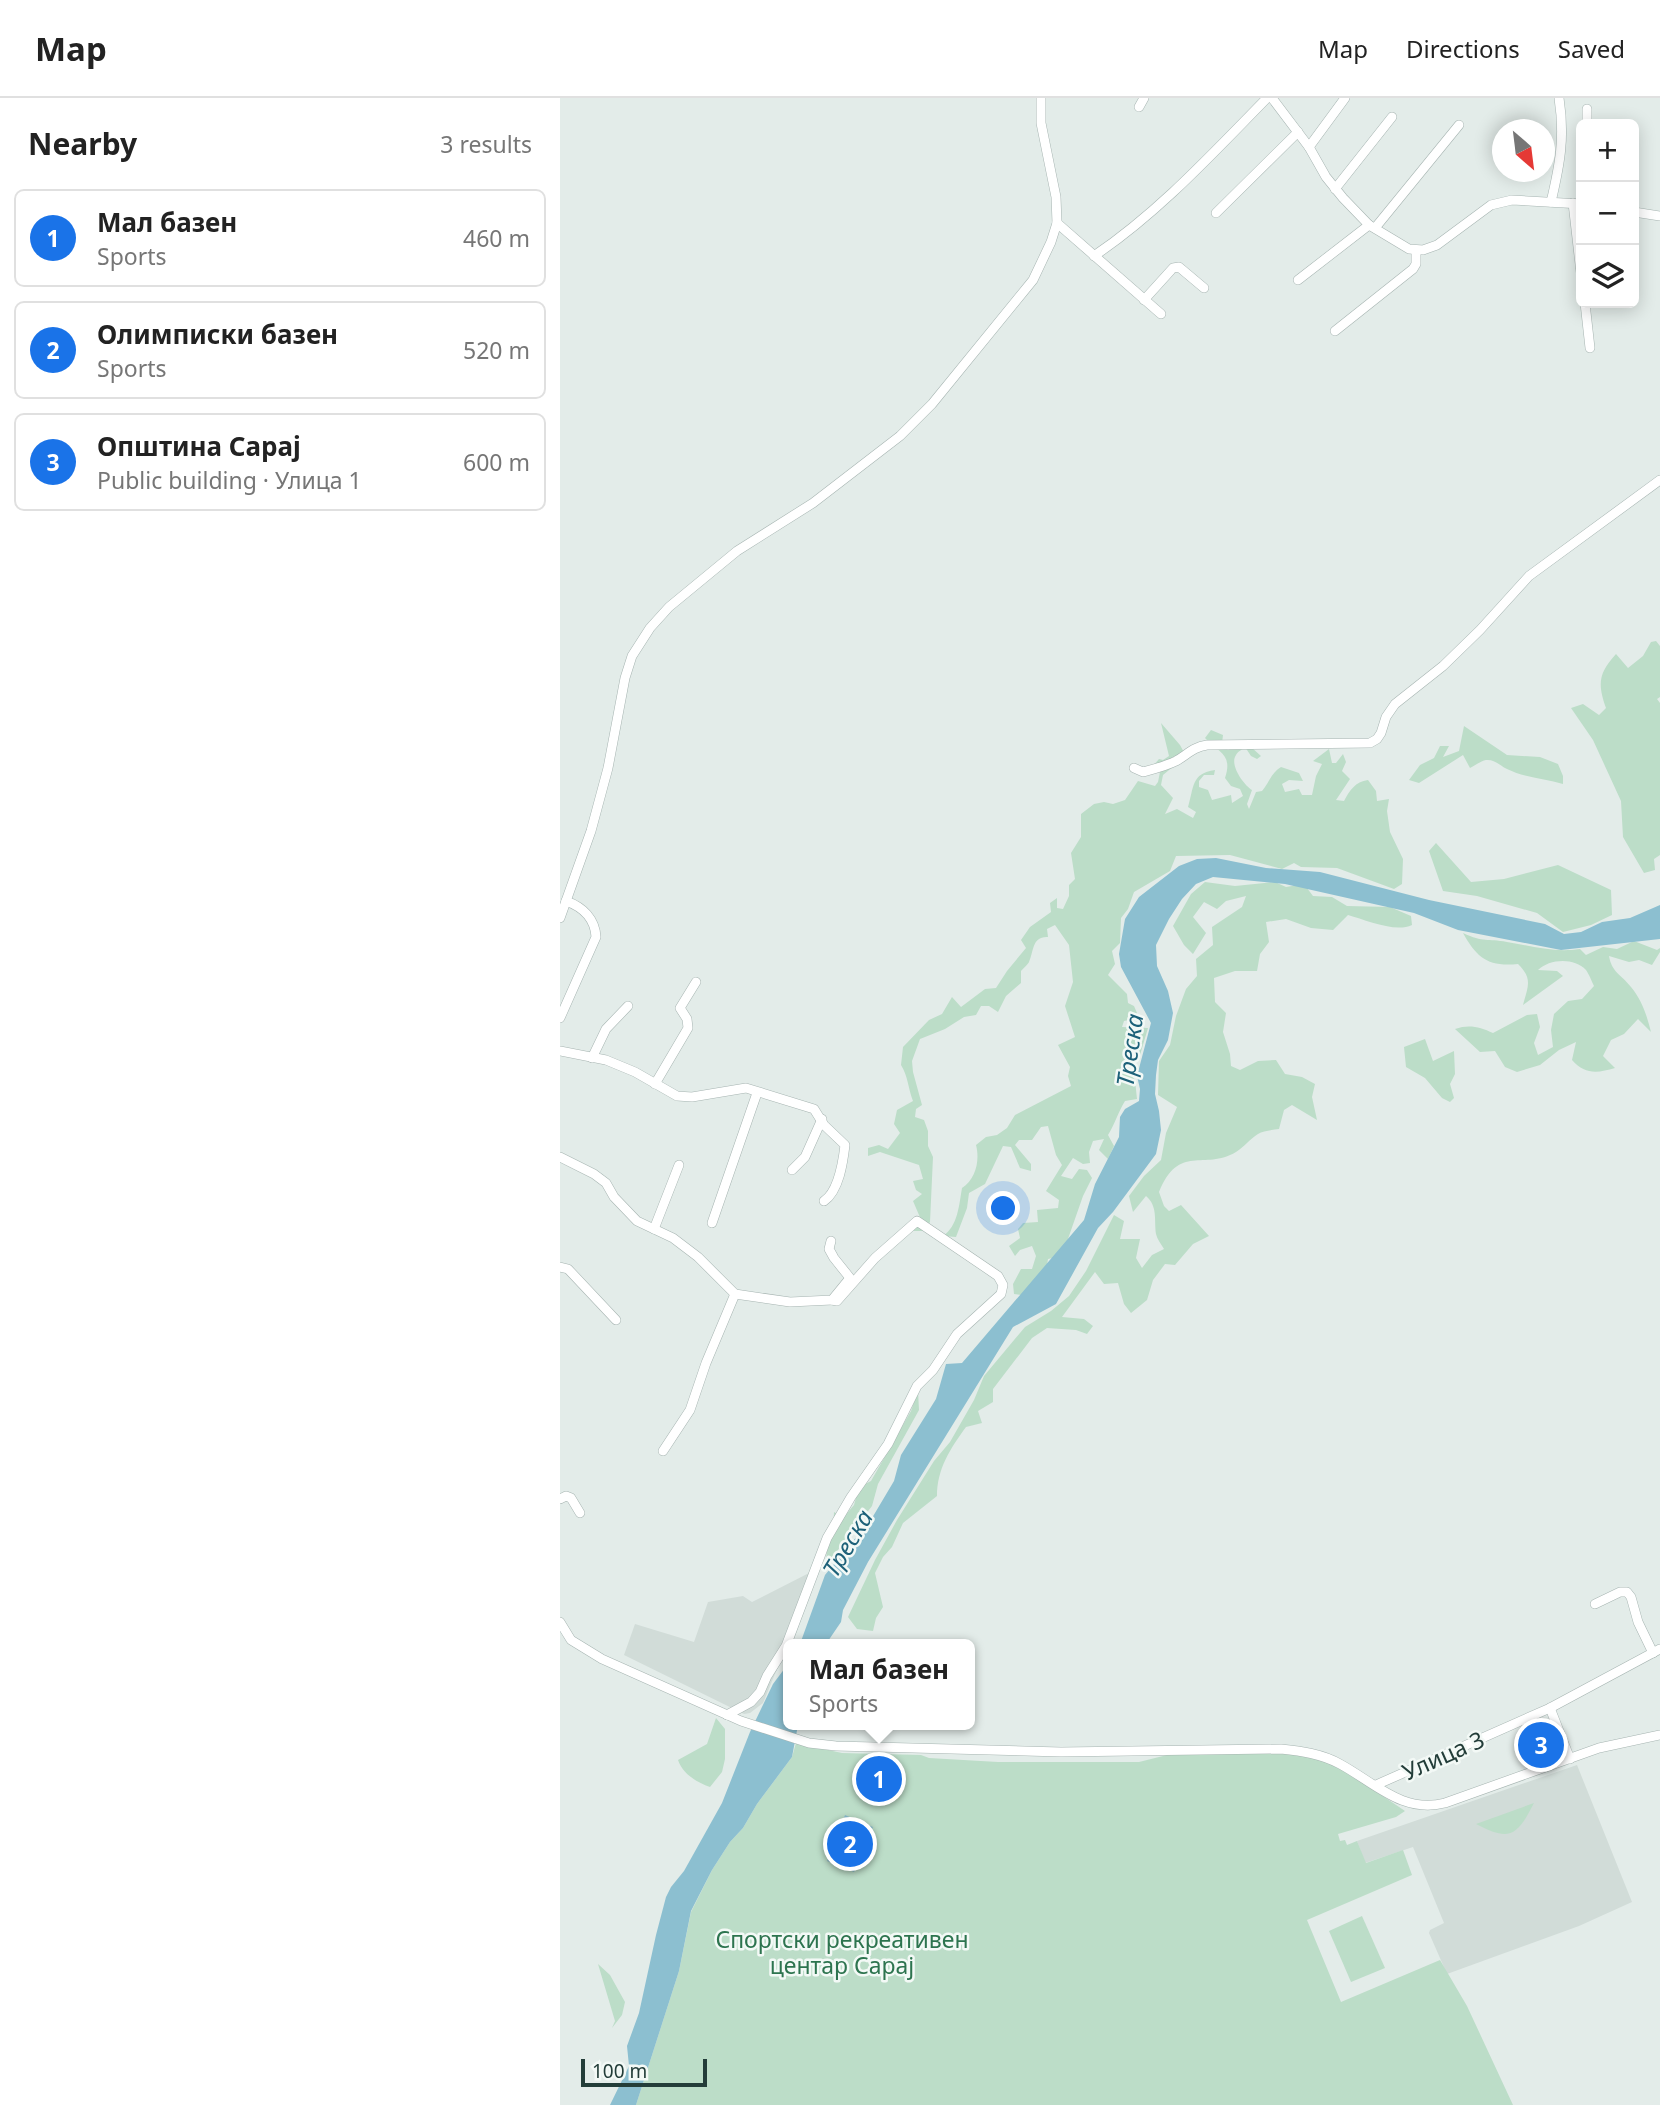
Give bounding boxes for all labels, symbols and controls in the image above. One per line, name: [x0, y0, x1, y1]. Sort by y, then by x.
text: Map: [35, 26, 107, 71]
text: Map: [1318, 32, 1368, 65]
text: Directions: [1406, 32, 1520, 65]
text: Saved: [1558, 32, 1625, 65]
north arrow: [1492, 119, 1555, 182]
map controls: [1576, 119, 1639, 308]
button: +: [1576, 119, 1639, 182]
text: Nearby: [28, 123, 137, 164]
text: 3 results: [440, 128, 532, 160]
button: −: [1576, 182, 1639, 245]
text: Мал базен: [97, 204, 237, 240]
text: 1: [46, 222, 60, 254]
text: 460 m: [463, 222, 530, 254]
text: Sports: [97, 240, 167, 272]
button: layers: [1576, 245, 1639, 308]
text: Олимписки базен: [97, 316, 338, 352]
text: 2: [46, 334, 60, 366]
text: 520 m: [463, 334, 530, 366]
text: Sports: [97, 352, 167, 384]
text: Општина Сарај: [97, 428, 301, 464]
text: 3: [46, 446, 60, 478]
text: 600 m: [463, 446, 530, 478]
text: Public building · Улица 1: [97, 464, 362, 496]
water label: Треска: [1108, 1011, 1151, 1089]
your location: [986, 1191, 1020, 1225]
water label: Треска: [814, 1503, 880, 1583]
popup: [783, 1639, 975, 1730]
text: Мал базен: [809, 1651, 949, 1687]
text: Sports: [809, 1687, 878, 1719]
pin: 3: [1518, 1719, 1564, 1771]
street label: Улица 3: [1397, 1723, 1489, 1787]
pin: 1: [856, 1753, 902, 1805]
pin: 2: [827, 1818, 873, 1870]
park label: Спортски рекреативен центар Сарај: [715, 1923, 969, 1981]
scale bar: [581, 2056, 707, 2088]
text: 100 m: [592, 2058, 647, 2084]

